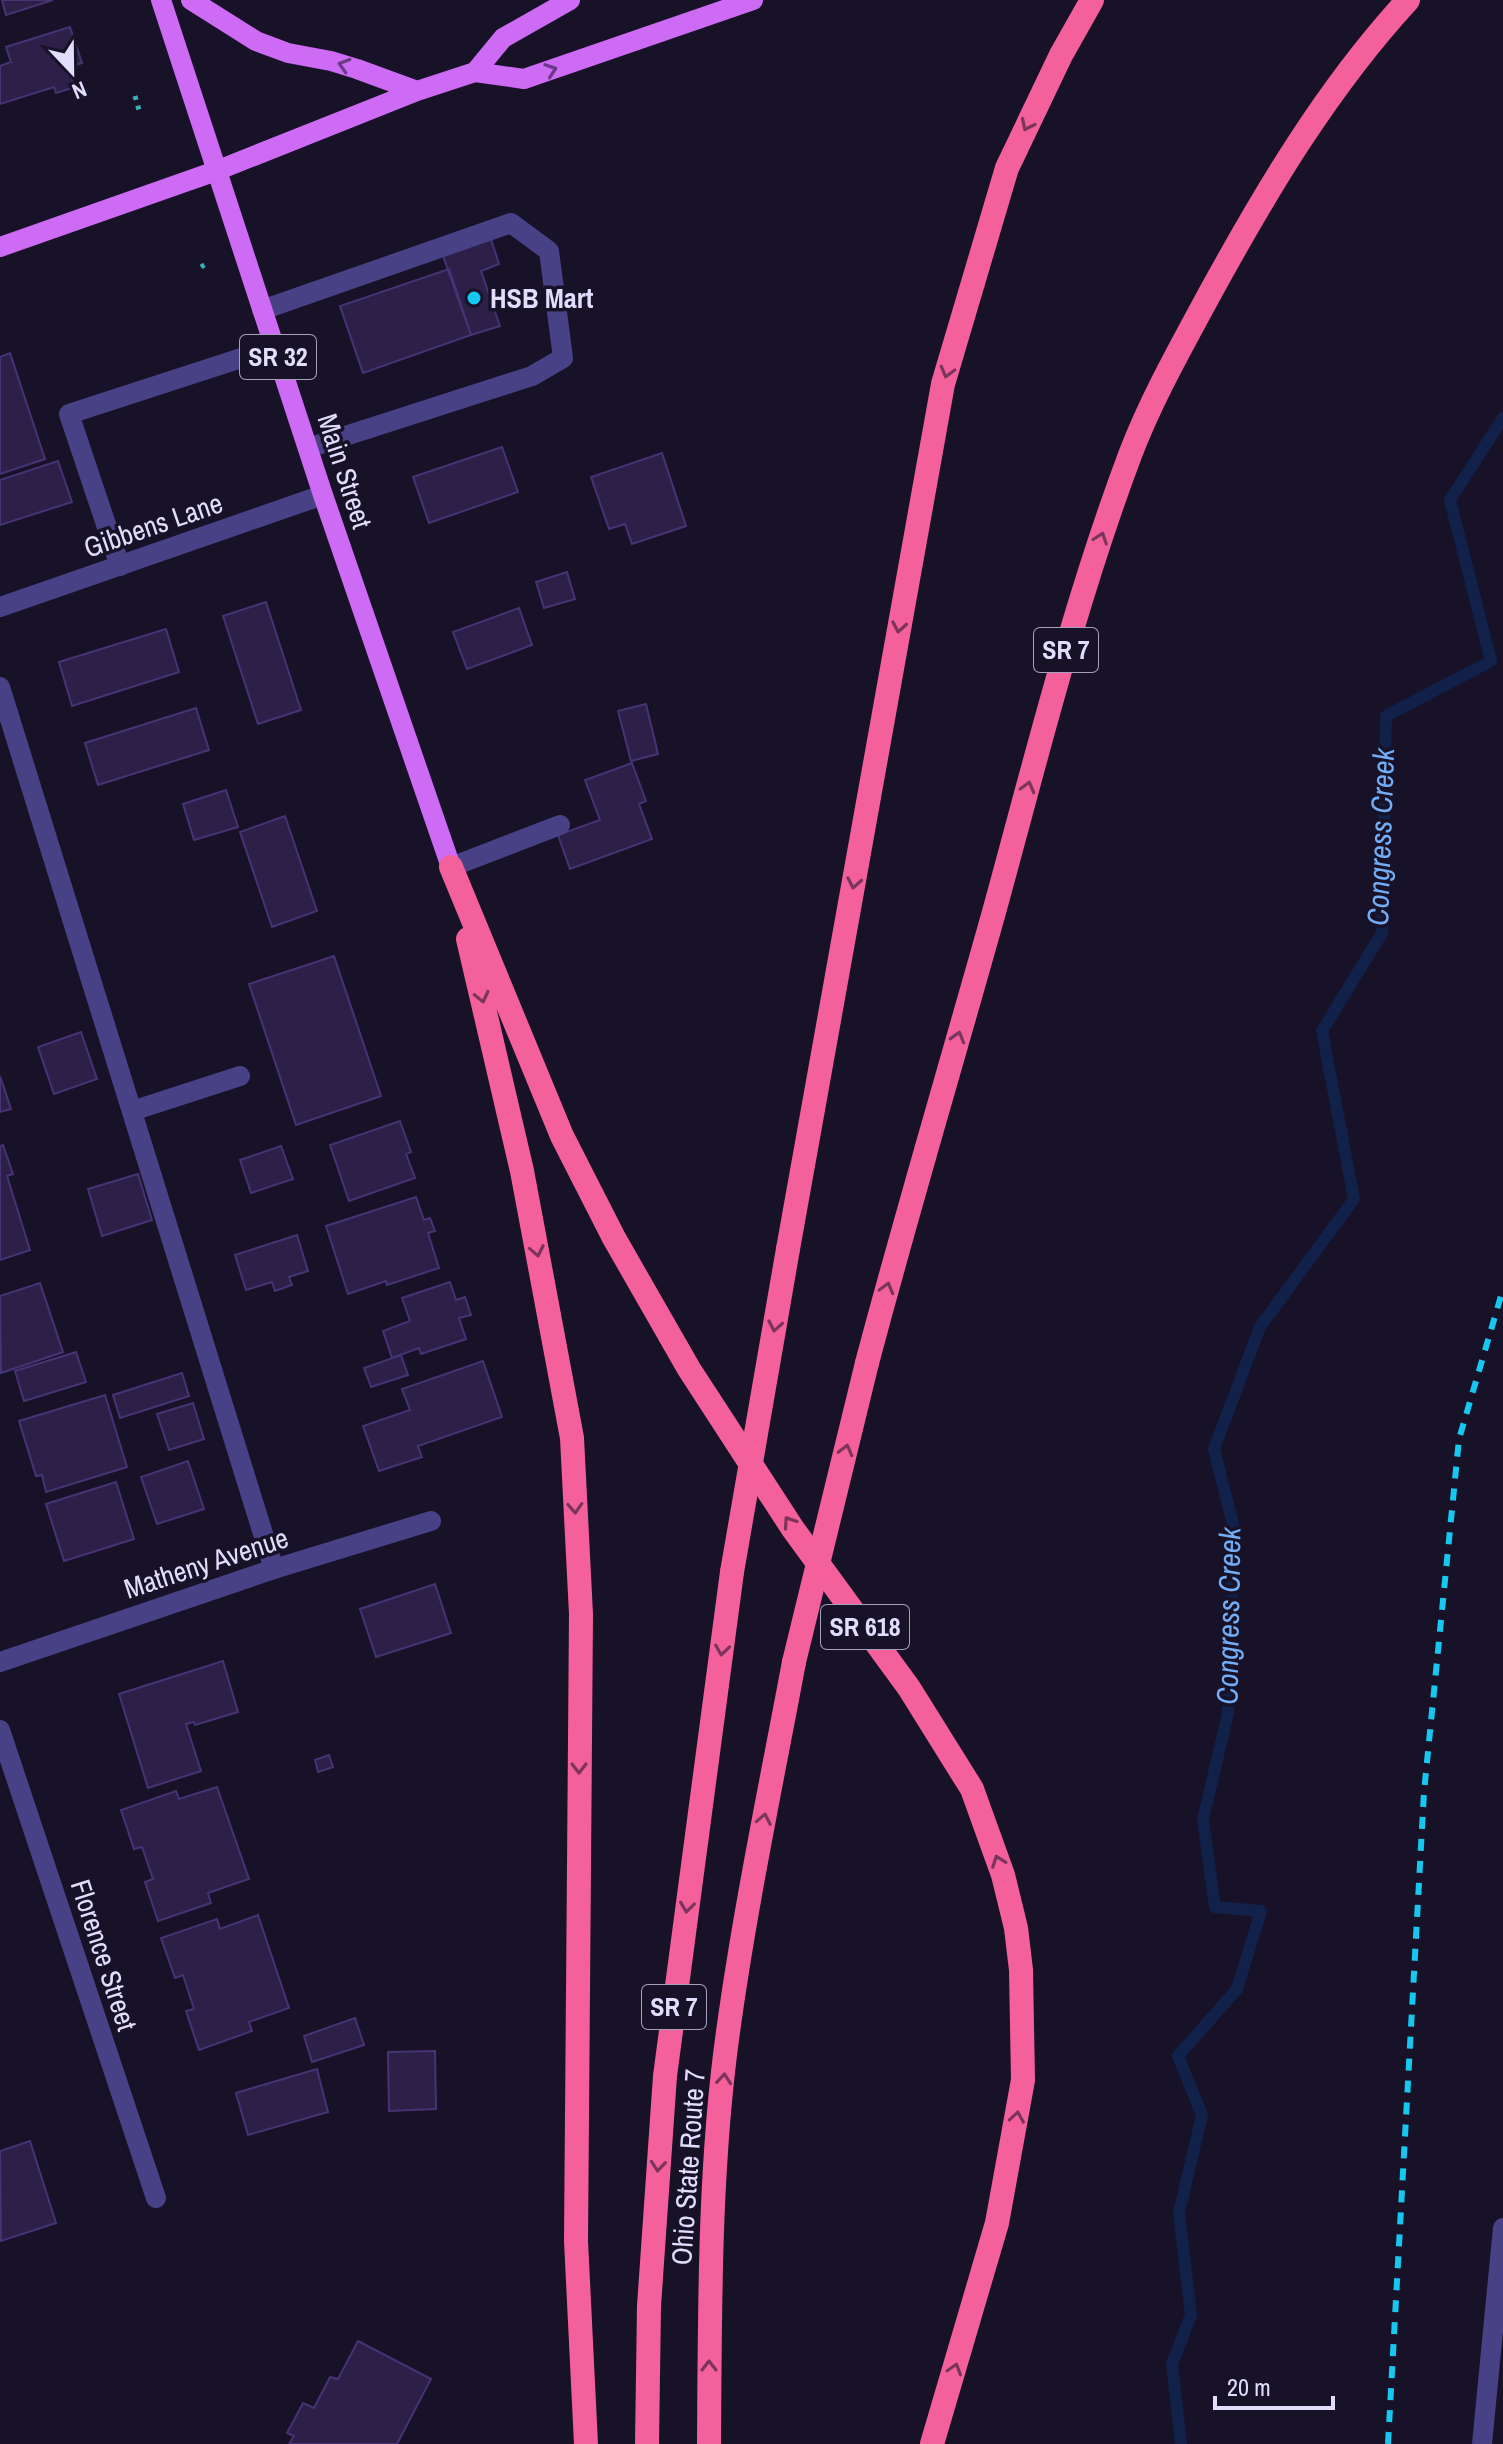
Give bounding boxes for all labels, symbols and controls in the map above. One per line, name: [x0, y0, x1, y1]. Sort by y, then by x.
north arrow: [32, 32, 112, 112]
one-way arrow: [338, 58, 351, 74]
one-way arrow: [543, 63, 557, 79]
text: N: [68, 74, 91, 107]
one-way arrow: [1021, 117, 1037, 131]
place label: HSB Mart: [490, 279, 594, 317]
marker: HSB Mart: [465, 289, 483, 307]
road number: SR 32: [240, 335, 316, 379]
one-way arrow: [940, 364, 956, 378]
street label: Main Street: [309, 409, 381, 533]
street label: Gibbens Lane: [79, 484, 227, 566]
one-way arrow: [1092, 532, 1108, 546]
one-way arrow: [892, 621, 909, 634]
road number: SR 7: [1034, 628, 1098, 672]
water label: Congress Creek: [1357, 746, 1403, 926]
one-way arrow: [1019, 781, 1035, 795]
one-way arrow: [847, 877, 864, 890]
one-way arrow: [472, 990, 489, 1004]
one-way arrow: [949, 1031, 965, 1045]
one-way arrow: [527, 1245, 544, 1258]
one-way arrow: [878, 1281, 894, 1295]
one-way arrow: [767, 1320, 784, 1333]
one-way arrow: [836, 1444, 853, 1457]
one-way arrow: [567, 1502, 584, 1515]
one-way arrow: [784, 1516, 799, 1531]
street label: Matheny Avenue: [119, 1519, 293, 1607]
water label: Congress Creek: [1206, 1525, 1250, 1705]
road number: SR 618: [821, 1605, 909, 1649]
one-way arrow: [713, 1644, 730, 1657]
one-way arrow: [570, 1762, 588, 1775]
one-way arrow: [755, 1812, 772, 1826]
one-way arrow: [991, 1854, 1008, 1868]
street label: Florence Street: [62, 1874, 146, 2036]
one-way arrow: [679, 1900, 696, 1914]
road number: SR 7: [642, 1985, 706, 2029]
street label: Ohio State Route 7: [662, 2068, 714, 2266]
one-way arrow: [715, 2072, 732, 2085]
one-way arrow: [1008, 2110, 1025, 2124]
one-way arrow: [650, 2160, 667, 2173]
one-way arrow: [700, 2359, 718, 2372]
scale bar: [1215, 2360, 1333, 2410]
one-way arrow: [946, 2363, 962, 2377]
text: 20 m: [1227, 2371, 1271, 2403]

